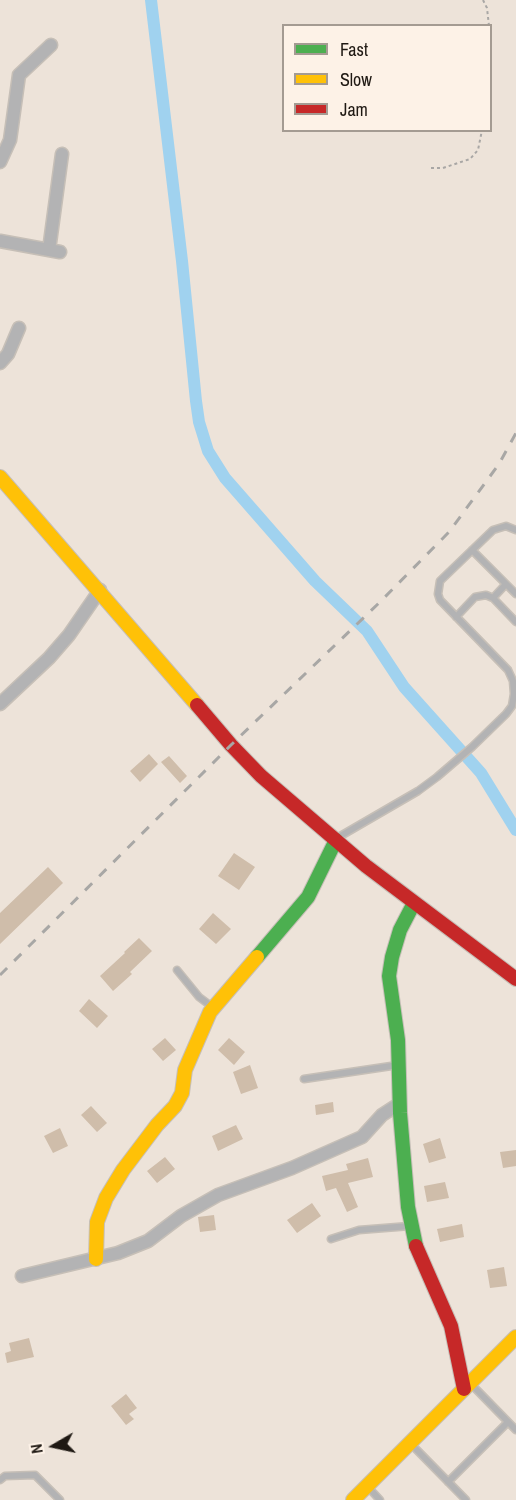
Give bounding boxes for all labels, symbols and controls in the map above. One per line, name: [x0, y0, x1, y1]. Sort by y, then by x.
legend: [282, 24, 492, 132]
text: Fast: [340, 37, 368, 62]
text: Slow: [340, 67, 372, 92]
text: Jam: [340, 97, 368, 122]
north arrow: [24, 1416, 84, 1476]
text: N: [25, 1442, 48, 1455]

